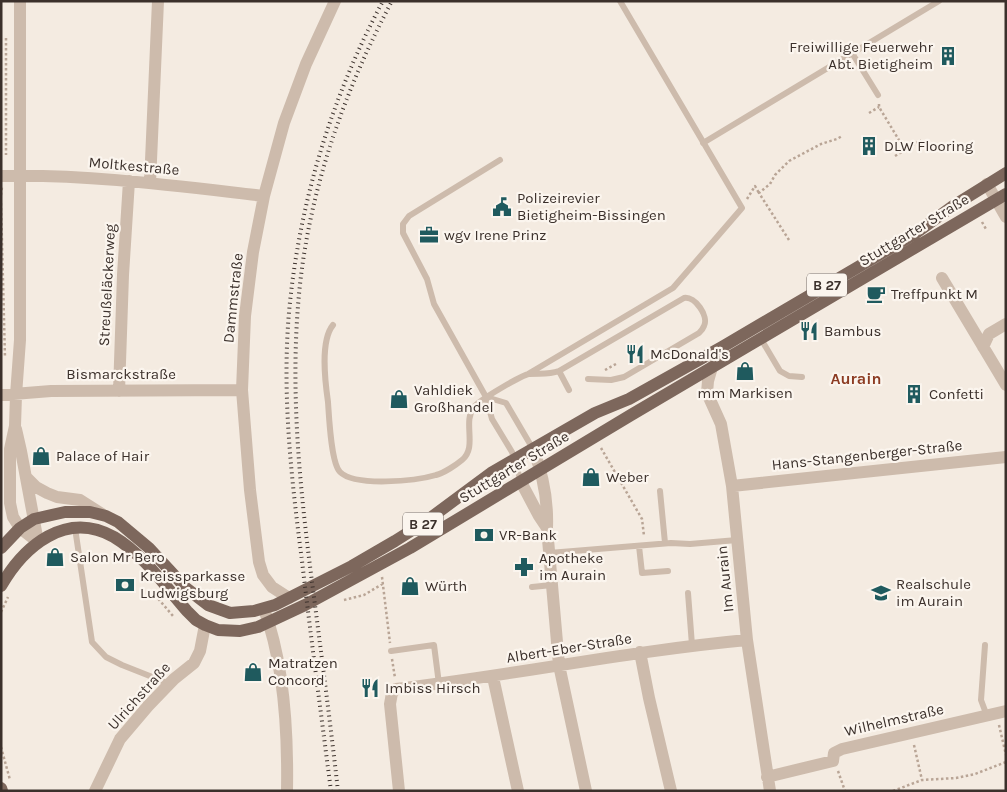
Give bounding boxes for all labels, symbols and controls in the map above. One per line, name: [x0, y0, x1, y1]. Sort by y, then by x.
place label: Freiwillige Feuerwehr Abt. Bietigheim: [789, 38, 934, 73]
building icon: Freiwillige Feuerwehr Abt. Bietigheim: [937, 45, 959, 67]
building icon: DLW Flooring: [858, 135, 880, 157]
place label: DLW Flooring: [884, 137, 974, 155]
street label: Moltkestraße: [88, 153, 180, 179]
place label: Polizeirevier Bietigheim-Bissingen: [517, 189, 666, 224]
street label: Stuttgarter Straße: [856, 190, 972, 270]
public building icon: Polizeirevier Bietigheim-Bissingen: [491, 196, 513, 218]
street label: Streußeläckerweg: [95, 223, 119, 347]
office icon: wgv Irene Prinz: [418, 224, 440, 246]
place label: wgv Irene Prinz: [444, 226, 546, 244]
street label: Dammstraße: [219, 252, 247, 344]
road number: B 27: [807, 274, 847, 296]
cafe icon: Treffpunkt M: [865, 283, 887, 305]
place label: Treffpunkt M: [891, 285, 978, 303]
restaurant icon: Bambus: [798, 320, 820, 342]
place label: Bambus: [824, 322, 881, 340]
restaurant icon: McDonald's: [624, 343, 646, 365]
place label: McDonald's: [650, 345, 729, 363]
shop icon: mm Markisen: [734, 360, 756, 382]
street label: Bismarckstraße: [66, 365, 176, 383]
district label: Aurain: [831, 369, 881, 388]
place label: Vahldiek Großhandel: [414, 381, 494, 416]
building icon: Confetti: [903, 383, 925, 405]
place label: mm Markisen: [697, 384, 793, 402]
place label: Confetti: [929, 385, 984, 403]
shop icon: Vahldiek Großhandel: [388, 388, 410, 410]
street label: Stuttgarter Straße: [456, 427, 572, 507]
street label: Hans-Stangenberger-Straße: [771, 436, 963, 474]
shop icon: Palace of Hair: [30, 445, 52, 467]
place label: Palace of Hair: [56, 447, 150, 465]
shop icon: Weber: [580, 466, 602, 488]
place label: Weber: [606, 468, 649, 486]
road number: B 27: [403, 512, 443, 536]
bank icon: VR-Bank: [473, 524, 495, 546]
place label: VR-Bank: [499, 526, 557, 544]
street label: Im Aurain: [713, 545, 737, 613]
shop icon: Salon Mr Bero: [44, 546, 66, 568]
place label: Salon Mr Bero: [70, 548, 165, 566]
place label: Apotheke im Aurain: [539, 549, 606, 584]
pharmacy icon: Apotheke im Aurain: [513, 556, 535, 578]
place label: Kreissparkasse Ludwigsburg: [140, 567, 245, 602]
bank icon: Kreissparkasse Ludwigsburg: [114, 574, 136, 596]
shop icon: Würth: [399, 575, 421, 597]
place label: Realschule im Aurain: [896, 575, 971, 610]
place label: Würth: [425, 577, 467, 595]
school or university icon: Realschule im Aurain: [870, 582, 892, 604]
street label: Albert-Eber-Straße: [505, 629, 633, 667]
place label: Matratzen Concord: [268, 654, 338, 689]
street label: Ulrichstraße: [104, 658, 174, 734]
shop icon: Matratzen Concord: [242, 661, 264, 683]
restaurant icon: Imbiss Hirsch: [359, 677, 381, 699]
place label: Imbiss Hirsch: [385, 679, 481, 697]
street label: Wilhelmstraße: [843, 700, 945, 740]

